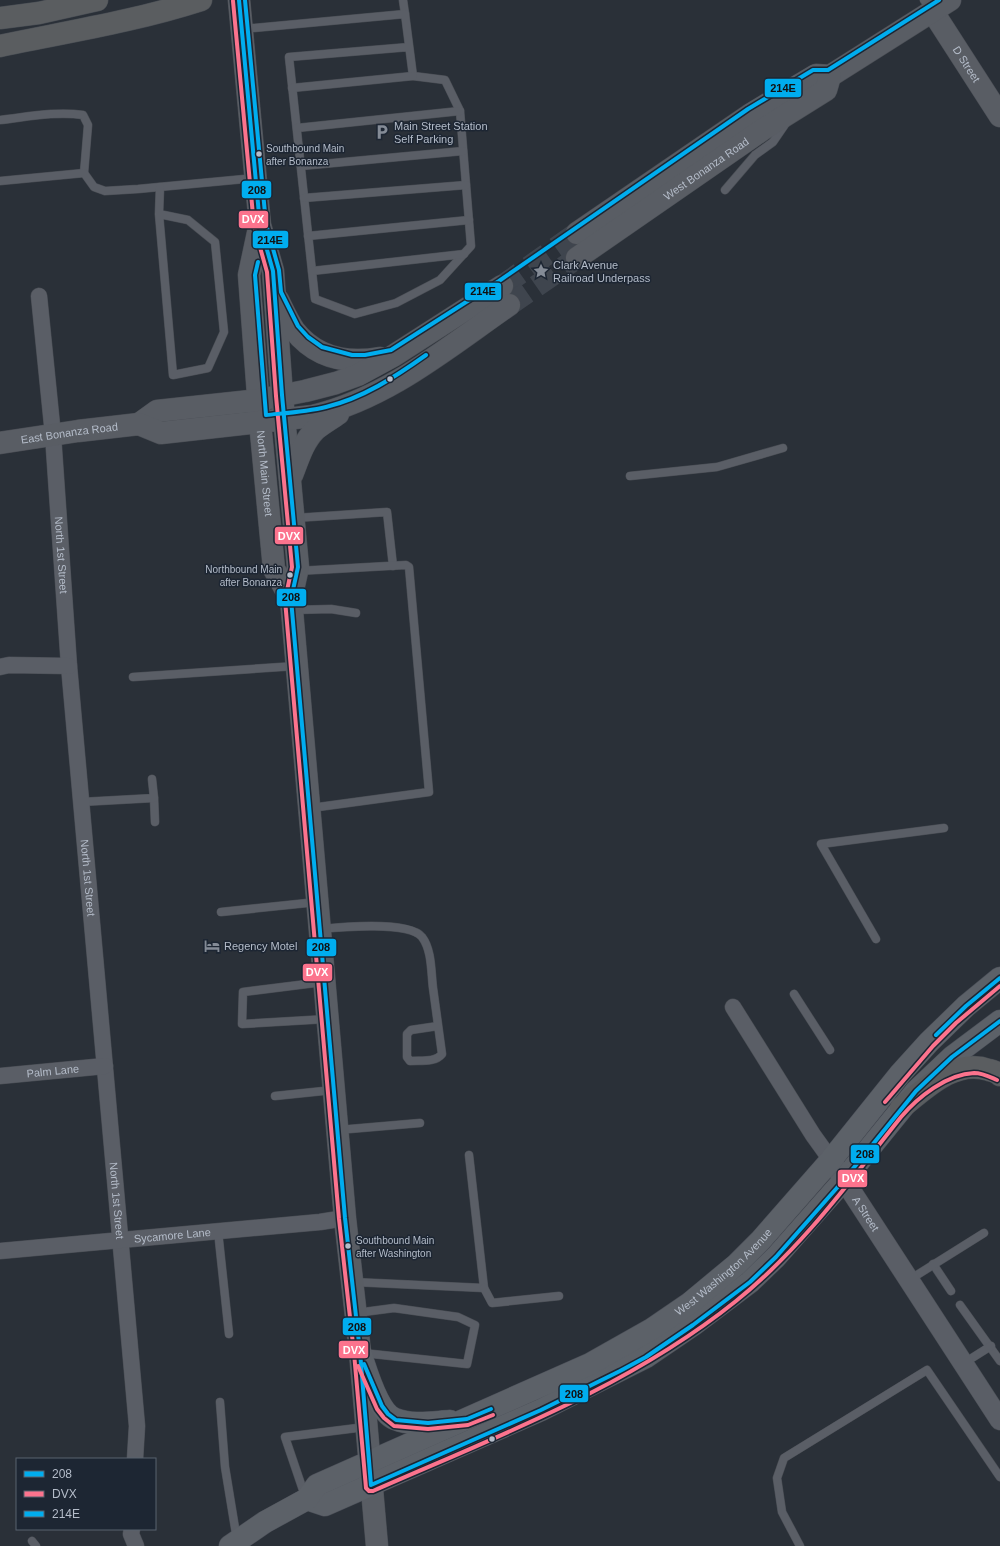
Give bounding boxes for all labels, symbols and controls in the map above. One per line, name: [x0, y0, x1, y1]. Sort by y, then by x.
street label: D Street: [951, 44, 983, 84]
line badge: 214E: [764, 78, 802, 98]
text: 214E: [770, 82, 796, 94]
place label: Main Street Station Self Parking: [394, 120, 488, 145]
parking icon: Main Street Station Self Parking: [373, 123, 391, 141]
street label: West Bonanza Road: [661, 135, 751, 202]
place label: Southbound Main after Bonanza: [266, 143, 344, 167]
marker: Southbound Main after Bonanza: [254, 149, 264, 159]
line badge: 208: [241, 180, 272, 199]
text: 208: [248, 184, 266, 196]
line badge: DVX: [238, 210, 269, 229]
text: DVX: [242, 213, 265, 225]
line badge: 214E: [252, 230, 289, 249]
text: 214E: [257, 234, 283, 246]
place label: Clark Avenue Railroad Underpass: [553, 259, 651, 284]
place icon: Clark Avenue Railroad Underpass: [532, 262, 550, 280]
line badge: 214E: [464, 282, 502, 301]
text: 214E: [470, 285, 496, 297]
unlabelled marker: [385, 374, 395, 384]
street label: East Bonanza Road: [20, 420, 118, 446]
street label: North Main Street: [255, 430, 275, 517]
street label: North 1st Street: [53, 516, 70, 594]
line badge: DVX: [274, 526, 304, 545]
text: DVX: [278, 530, 301, 542]
place label: Northbound Main after Bonanza: [205, 564, 282, 588]
marker: Northbound Main after Bonanza: [285, 570, 295, 580]
line badge: 208: [276, 588, 307, 607]
text: 208: [282, 591, 300, 603]
street label: North 1st Street: [79, 839, 97, 917]
hotel icon: Regency Motel: [203, 937, 221, 955]
line badge: 208: [306, 938, 337, 957]
place label: Regency Motel: [224, 940, 297, 952]
text: 208: [312, 941, 330, 953]
line badge: DVX: [302, 963, 333, 982]
text: DVX: [306, 966, 329, 978]
street label: Palm Lane: [26, 1063, 80, 1079]
line badge: 208: [850, 1144, 880, 1164]
text: 208: [856, 1148, 874, 1160]
street label: North 1st Street: [107, 1162, 126, 1240]
line badge: DVX: [837, 1169, 868, 1188]
text: DVX: [842, 1172, 865, 1184]
street label: A Street: [850, 1194, 882, 1233]
street label: Sycamore Lane: [133, 1226, 211, 1245]
street label: West Washington Avenue: [673, 1226, 774, 1318]
place label: Southbound Main after Washington: [356, 1235, 434, 1259]
marker: Southbound Main after Washington: [343, 1241, 353, 1251]
line badge: 208: [342, 1317, 372, 1336]
text: 208: [348, 1321, 366, 1333]
line badge: DVX: [338, 1340, 369, 1359]
text: DVX: [343, 1344, 366, 1356]
line badge: 208: [559, 1384, 589, 1403]
text: 208: [565, 1388, 583, 1400]
unlabelled marker: [487, 1434, 497, 1444]
legend: [16, 1458, 156, 1530]
text: 208: [52, 1467, 72, 1481]
text: DVX: [52, 1487, 77, 1501]
text: 214E: [52, 1507, 80, 1521]

